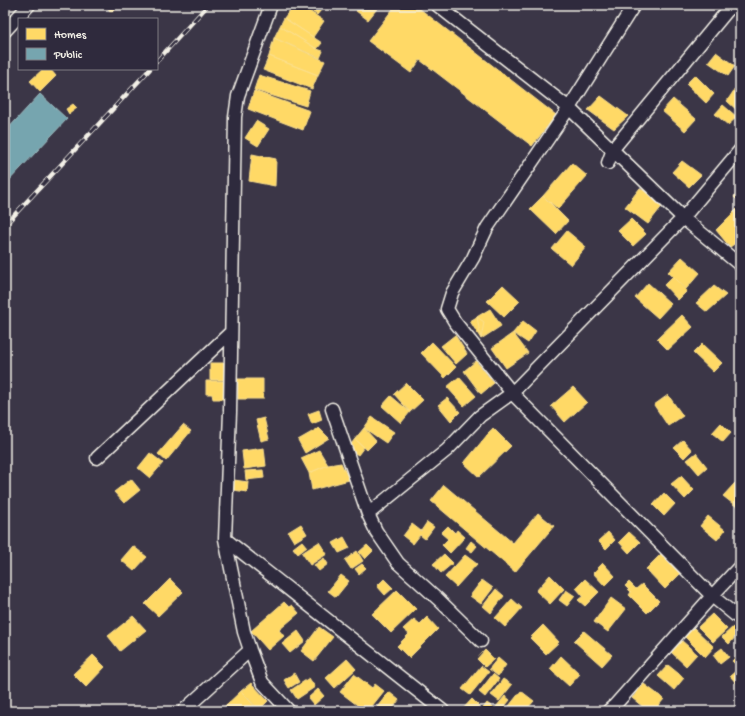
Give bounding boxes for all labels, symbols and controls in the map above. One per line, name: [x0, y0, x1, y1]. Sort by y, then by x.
legend: [18, 18, 158, 70]
text: Homes: [54, 29, 87, 43]
text: Public: [53, 49, 83, 63]

